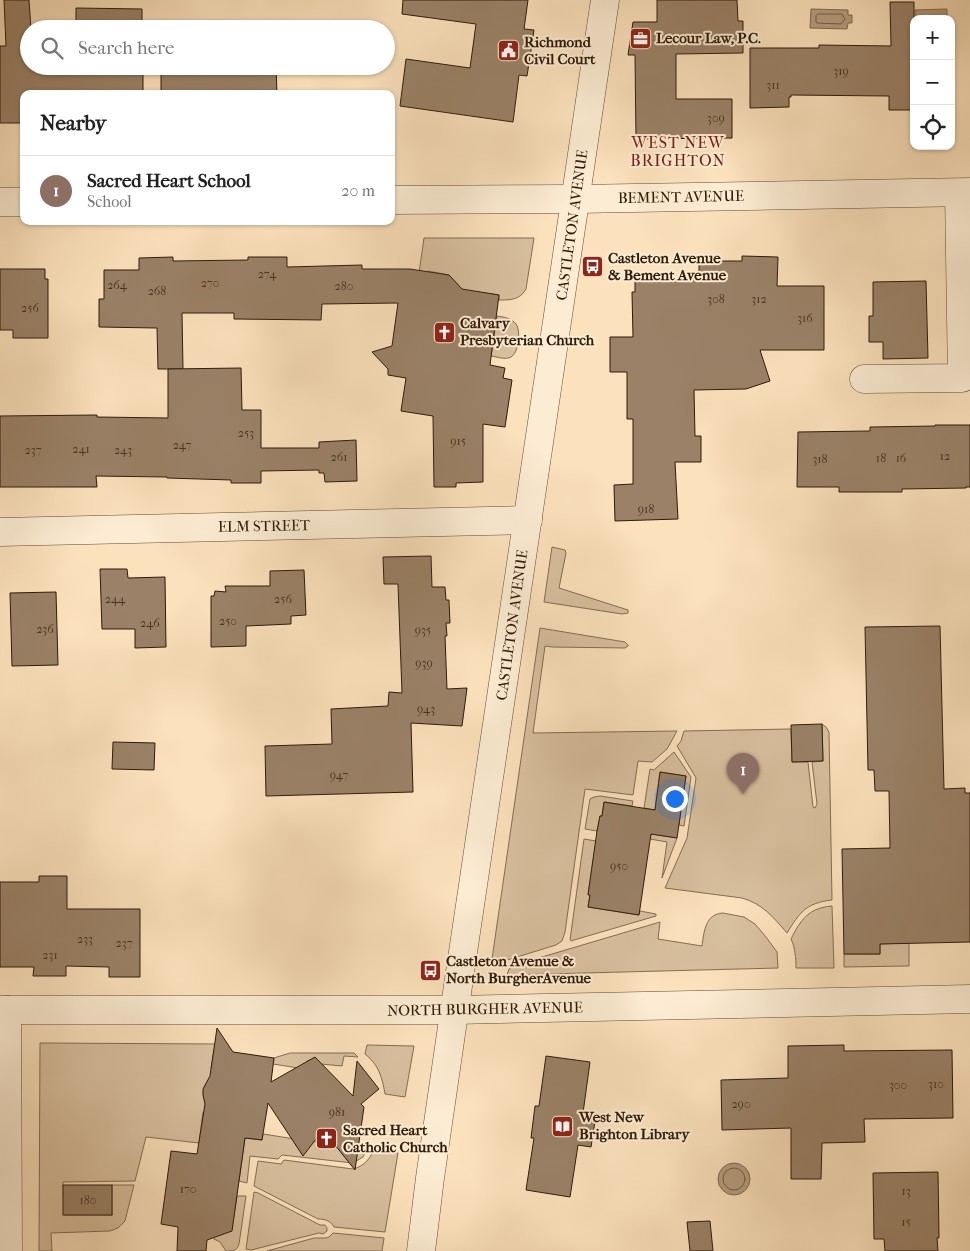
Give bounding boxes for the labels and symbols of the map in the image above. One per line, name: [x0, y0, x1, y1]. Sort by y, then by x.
office icon: Lecour Law, P.C.: [628, 26, 652, 50]
place label: Lecour Law, P.C.: [656, 29, 761, 47]
place label: Richmond Civil Court: [524, 33, 596, 68]
public building icon: Richmond Civil Court: [496, 39, 520, 63]
house number: 319: [833, 64, 849, 78]
house number: 311: [766, 78, 780, 92]
house number: 309: [707, 111, 725, 125]
district label: WEST NEW BRIGHTON: [630, 133, 726, 170]
street label: CASTLETON AVENUE: [552, 148, 592, 302]
street label: BEMENT AVENUE: [618, 187, 744, 207]
place label: Castleton Avenue & Bement Avenue: [608, 249, 727, 284]
bus stop icon: Castleton Avenue & Bement Avenue: [580, 255, 604, 279]
house number: 274: [258, 267, 277, 281]
house number: 270: [201, 276, 219, 290]
house number: 264: [107, 278, 128, 292]
house number: 280: [335, 279, 353, 293]
house number: 268: [148, 284, 166, 298]
house number: 308: [707, 292, 725, 306]
house number: 312: [751, 292, 767, 306]
house number: 256: [21, 301, 39, 315]
house number: 316: [797, 311, 813, 325]
place label: Calvary Presbyterian Church: [460, 314, 595, 349]
church icon: Calvary Presbyterian Church: [432, 320, 456, 344]
house number: 253: [238, 426, 254, 440]
house number: 915: [450, 434, 466, 448]
house number: 247: [173, 438, 192, 452]
house number: 241: [72, 442, 90, 456]
house number: 237: [25, 443, 42, 457]
house number: 243: [114, 443, 132, 457]
house number: 12: [940, 449, 950, 463]
house number: 261: [331, 450, 347, 464]
house number: 18: [876, 451, 886, 465]
house number: 16: [896, 451, 907, 465]
house number: 318: [812, 452, 828, 466]
house number: 918: [638, 502, 654, 516]
street label: ELM STREET: [218, 516, 311, 536]
street label: CASTLETON AVENUE: [492, 548, 532, 702]
house number: 244: [105, 592, 126, 606]
house number: 256: [274, 592, 292, 606]
house number: 250: [219, 614, 237, 628]
house number: 246: [140, 616, 160, 630]
house number: 236: [36, 622, 54, 636]
house number: 935: [415, 623, 431, 637]
house number: 939: [415, 656, 433, 670]
house number: 943: [417, 702, 435, 716]
pin: 1: [727, 753, 759, 794]
house number: 947: [330, 768, 349, 782]
your location: [662, 786, 688, 812]
house number: 950: [610, 859, 628, 873]
house number: 233: [77, 932, 93, 946]
house number: 237: [116, 936, 133, 950]
house number: 231: [42, 948, 58, 962]
place label: Castleton Avenue & North BurgherAvenue: [446, 952, 592, 987]
bus stop icon: Castleton Avenue & North BurgherAvenue: [418, 958, 442, 982]
street label: NORTH BURGHER AVENUE: [387, 998, 583, 1020]
house number: 310: [928, 1077, 944, 1091]
house number: 300: [889, 1078, 907, 1092]
house number: 290: [731, 1097, 751, 1111]
house number: 981: [329, 1105, 345, 1119]
place label: West New Brighton Library: [578, 1108, 690, 1143]
library icon: West New Brighton Library: [551, 1114, 575, 1138]
place label: Sacred Heart Catholic Church: [343, 1121, 448, 1156]
church icon: Sacred Heart Catholic Church: [315, 1127, 339, 1151]
house number: 170: [180, 1182, 196, 1196]
house number: 13: [901, 1184, 911, 1198]
house number: 180: [80, 1193, 96, 1207]
house number: 15: [901, 1215, 911, 1229]

